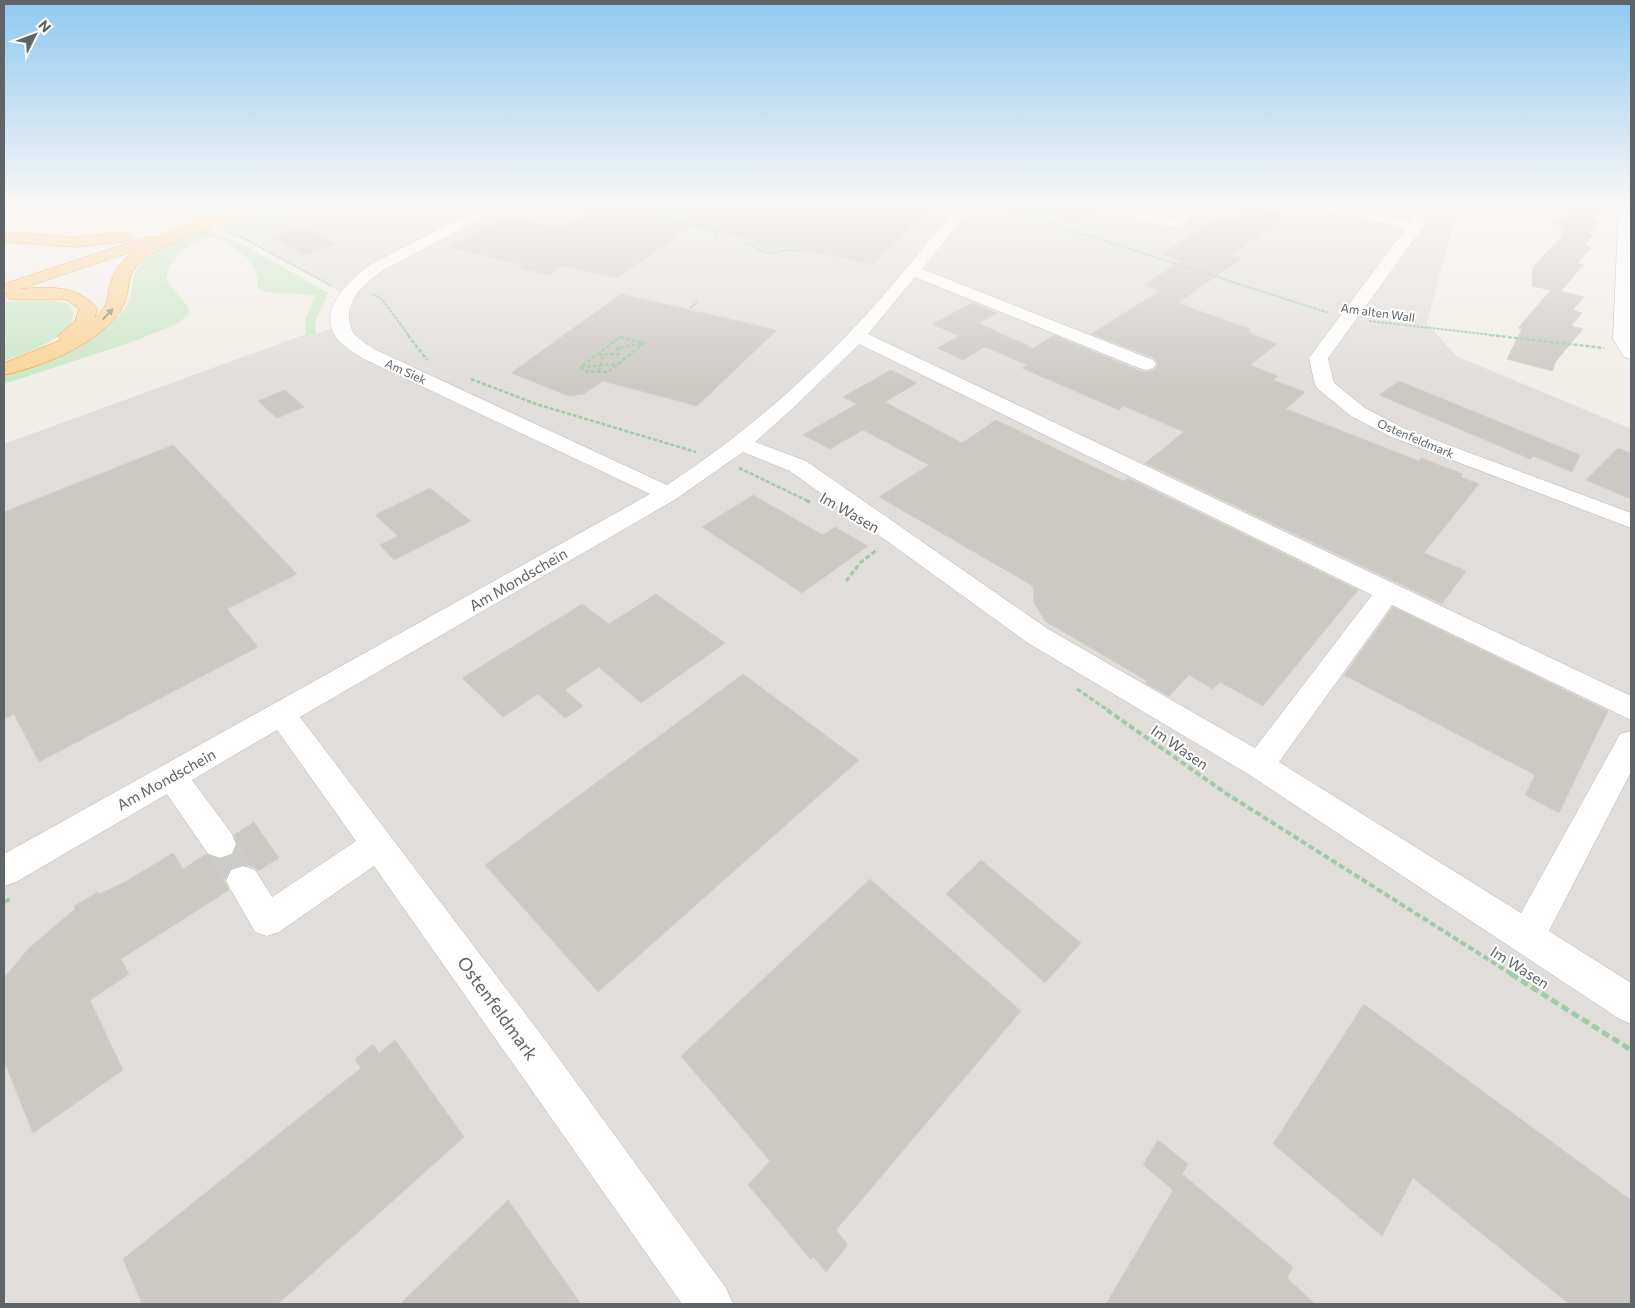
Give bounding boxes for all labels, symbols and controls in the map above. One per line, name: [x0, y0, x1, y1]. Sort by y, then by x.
north arrow: [10, 10, 60, 60]
text: N: [35, 16, 55, 36]
street label: Am alten Wall: [1340, 300, 1416, 324]
one-way arrow: [102, 309, 114, 321]
street label: Am Siek: [383, 355, 429, 387]
street label: Ostenfeldmark: [1375, 416, 1457, 461]
street label: Im Wasen: [817, 488, 883, 536]
street label: Am Mondschein: [466, 544, 570, 614]
street label: Im Wasen: [1148, 721, 1212, 773]
street label: Am Mondschein: [114, 744, 218, 814]
street label: Im Wasen: [1487, 942, 1553, 992]
street label: Ostenfeldmark: [453, 952, 543, 1064]

